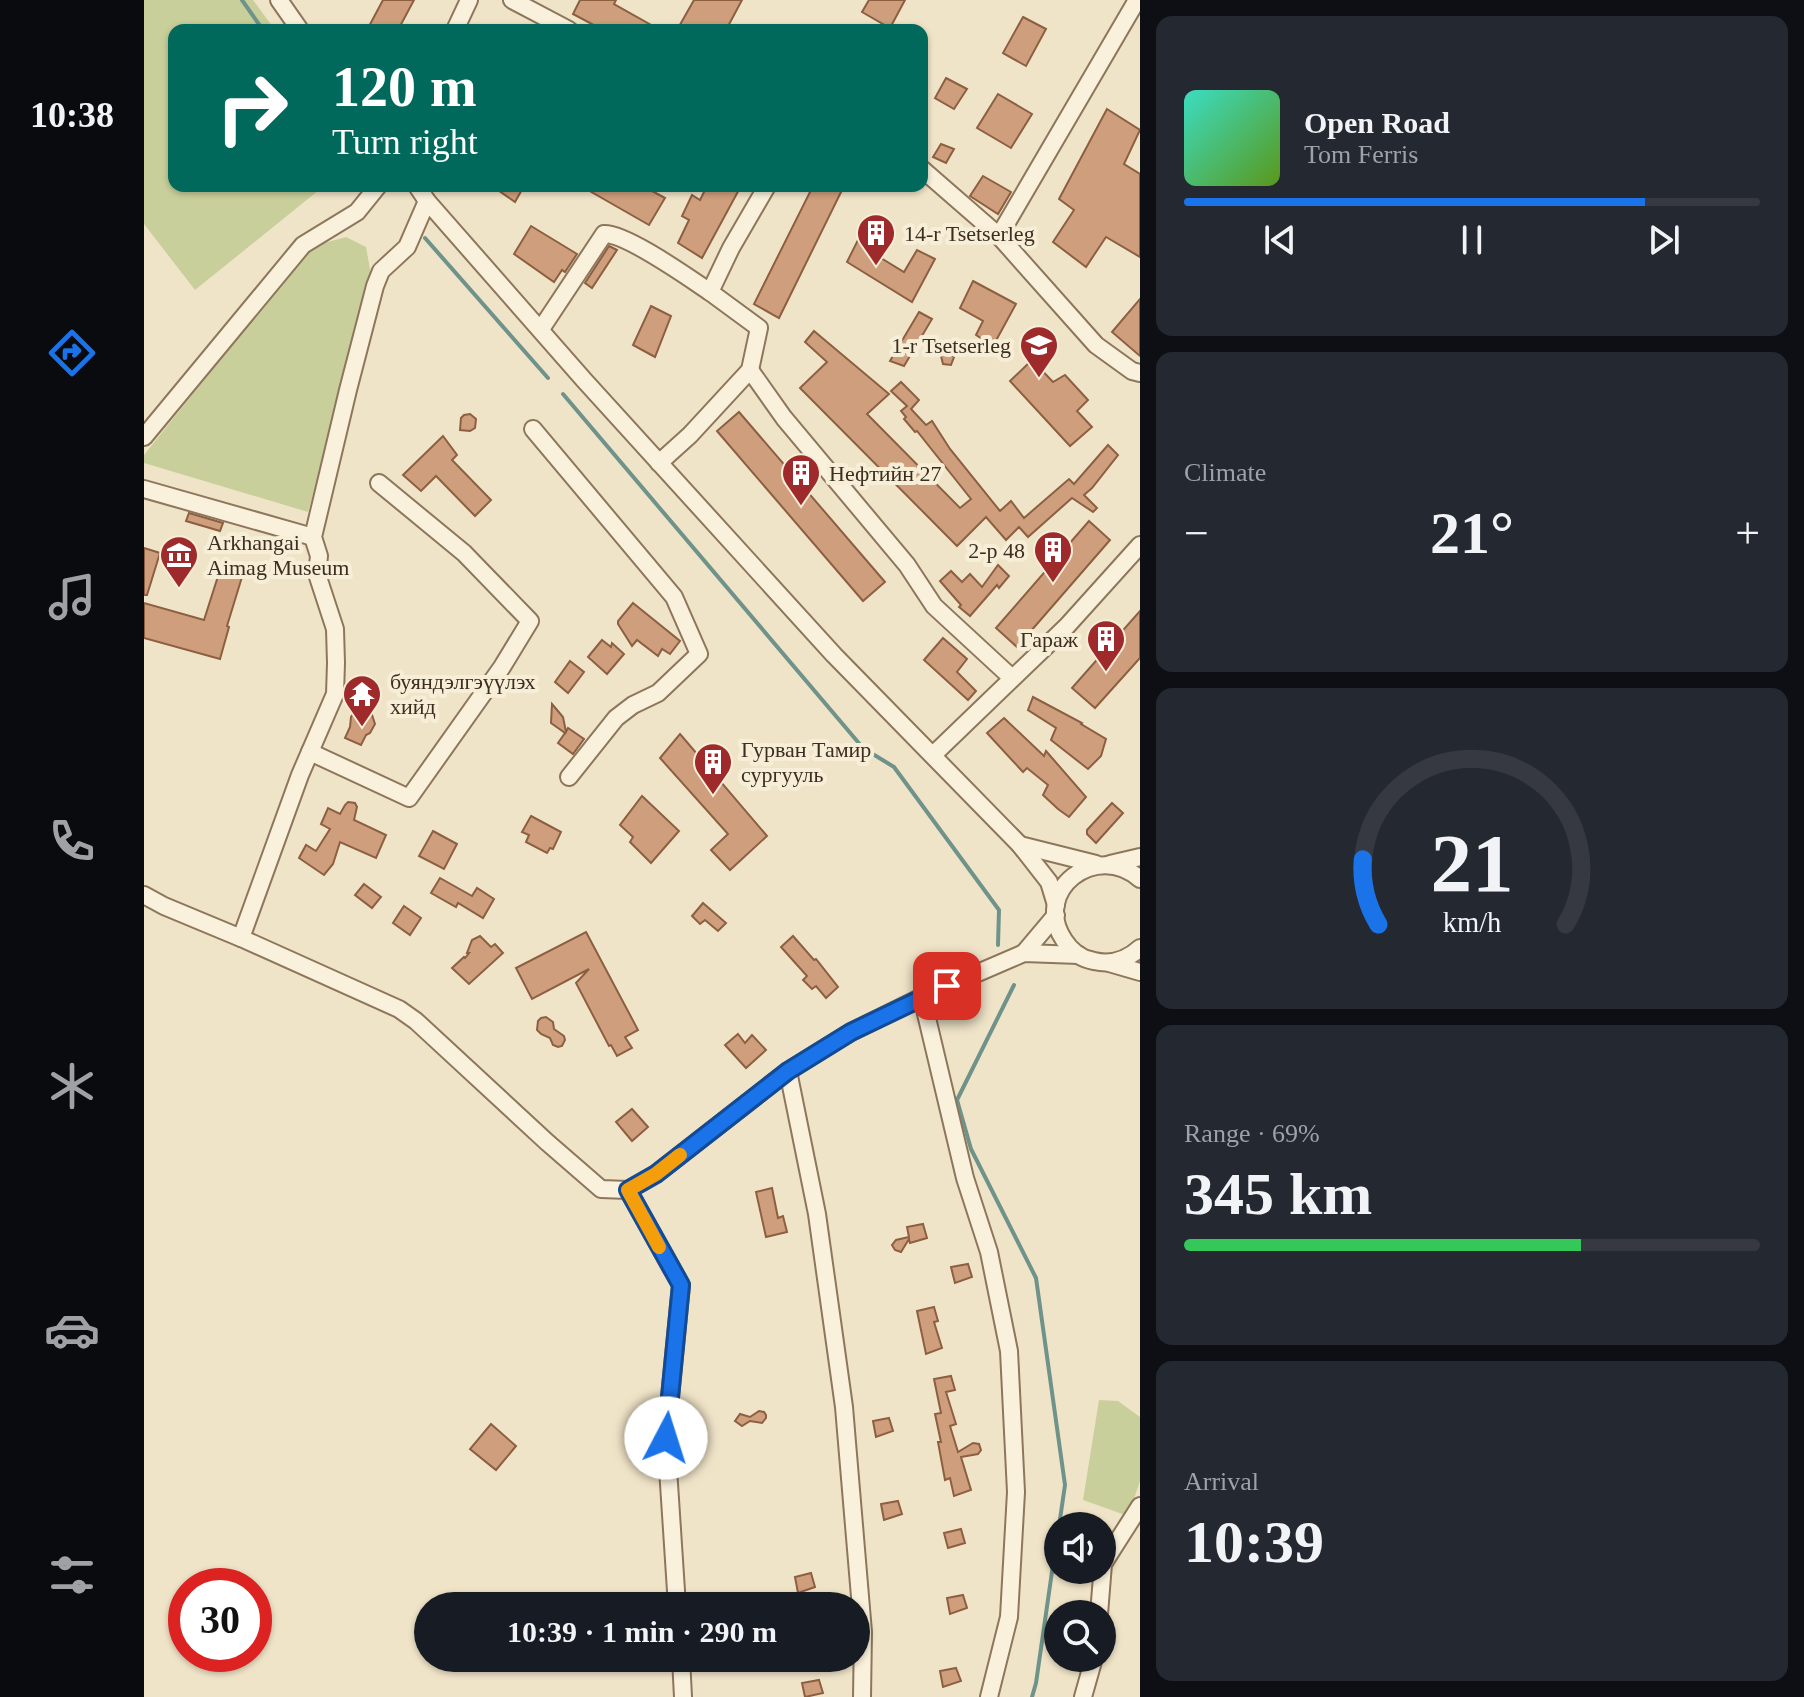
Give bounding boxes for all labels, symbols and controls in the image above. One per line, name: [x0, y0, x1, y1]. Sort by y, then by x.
icon: right: [200, 56, 304, 160]
text: 120 m: [332, 56, 477, 118]
text: 10:38: [30, 95, 114, 135]
text: Open Road: [1304, 106, 1450, 139]
text: Turn right: [332, 122, 478, 162]
text: Tom Ferris: [1304, 140, 1418, 169]
building icon: 14-r Tsetserleg: [855, 212, 897, 267]
icon: previous: [1258, 218, 1302, 262]
icon: pause: [1450, 218, 1494, 262]
icon: next: [1642, 218, 1686, 262]
place label: 14-r Tsetserleg: [904, 221, 1035, 246]
school or university icon: 1-r Tsetserleg: [1018, 324, 1060, 379]
icon: directions: [44, 325, 100, 381]
place label: 1-r Tsetserleg: [891, 333, 1011, 358]
building icon: Нефтийн 27: [780, 452, 822, 507]
text: Climate: [1184, 458, 1266, 487]
place label: Нефтийн 27: [829, 461, 942, 486]
text: 21°: [1430, 500, 1514, 566]
text: −: [1184, 509, 1209, 558]
text: +: [1735, 509, 1760, 558]
building icon: 2-р 48: [1032, 529, 1074, 584]
place label: Arkhangai Aimag Museum: [207, 530, 349, 580]
museum icon: Arkhangai Aimag Museum: [158, 534, 200, 589]
place label: 2-р 48: [968, 538, 1025, 563]
icon: music: [44, 569, 100, 625]
building icon: Гараж: [1085, 618, 1127, 673]
place label: Гараж: [1020, 627, 1079, 652]
place label: буяндэлгэүүлэх хийд: [390, 669, 536, 719]
temple icon: буяндэлгэүүлэх хийд: [341, 673, 383, 728]
place label: Гурван Тамир сургууль: [741, 737, 871, 787]
building icon: Гурван Тамир сургууль: [692, 741, 734, 796]
icon: phone: [44, 813, 100, 869]
text: 21: [1430, 816, 1514, 908]
text: km/h: [1443, 907, 1501, 938]
pin: [913, 952, 981, 1020]
icon: arrive: [925, 964, 969, 1008]
icon: climate: [44, 1058, 100, 1114]
text: Range · 69%: [1184, 1119, 1320, 1148]
text: 345 km: [1184, 1161, 1372, 1227]
icon: car: [44, 1302, 100, 1358]
position arrow: [624, 1396, 708, 1480]
text: Arrival: [1184, 1467, 1259, 1496]
text: 10:39: [1184, 1509, 1324, 1575]
map controls: [1044, 1512, 1116, 1672]
button: sound: [1044, 1512, 1116, 1584]
icon: filters: [44, 1547, 100, 1603]
speed limit sign: 30: [168, 1568, 272, 1672]
button: search: [1044, 1600, 1116, 1672]
text: 10:39 · 1 min · 290 m: [507, 1615, 777, 1648]

